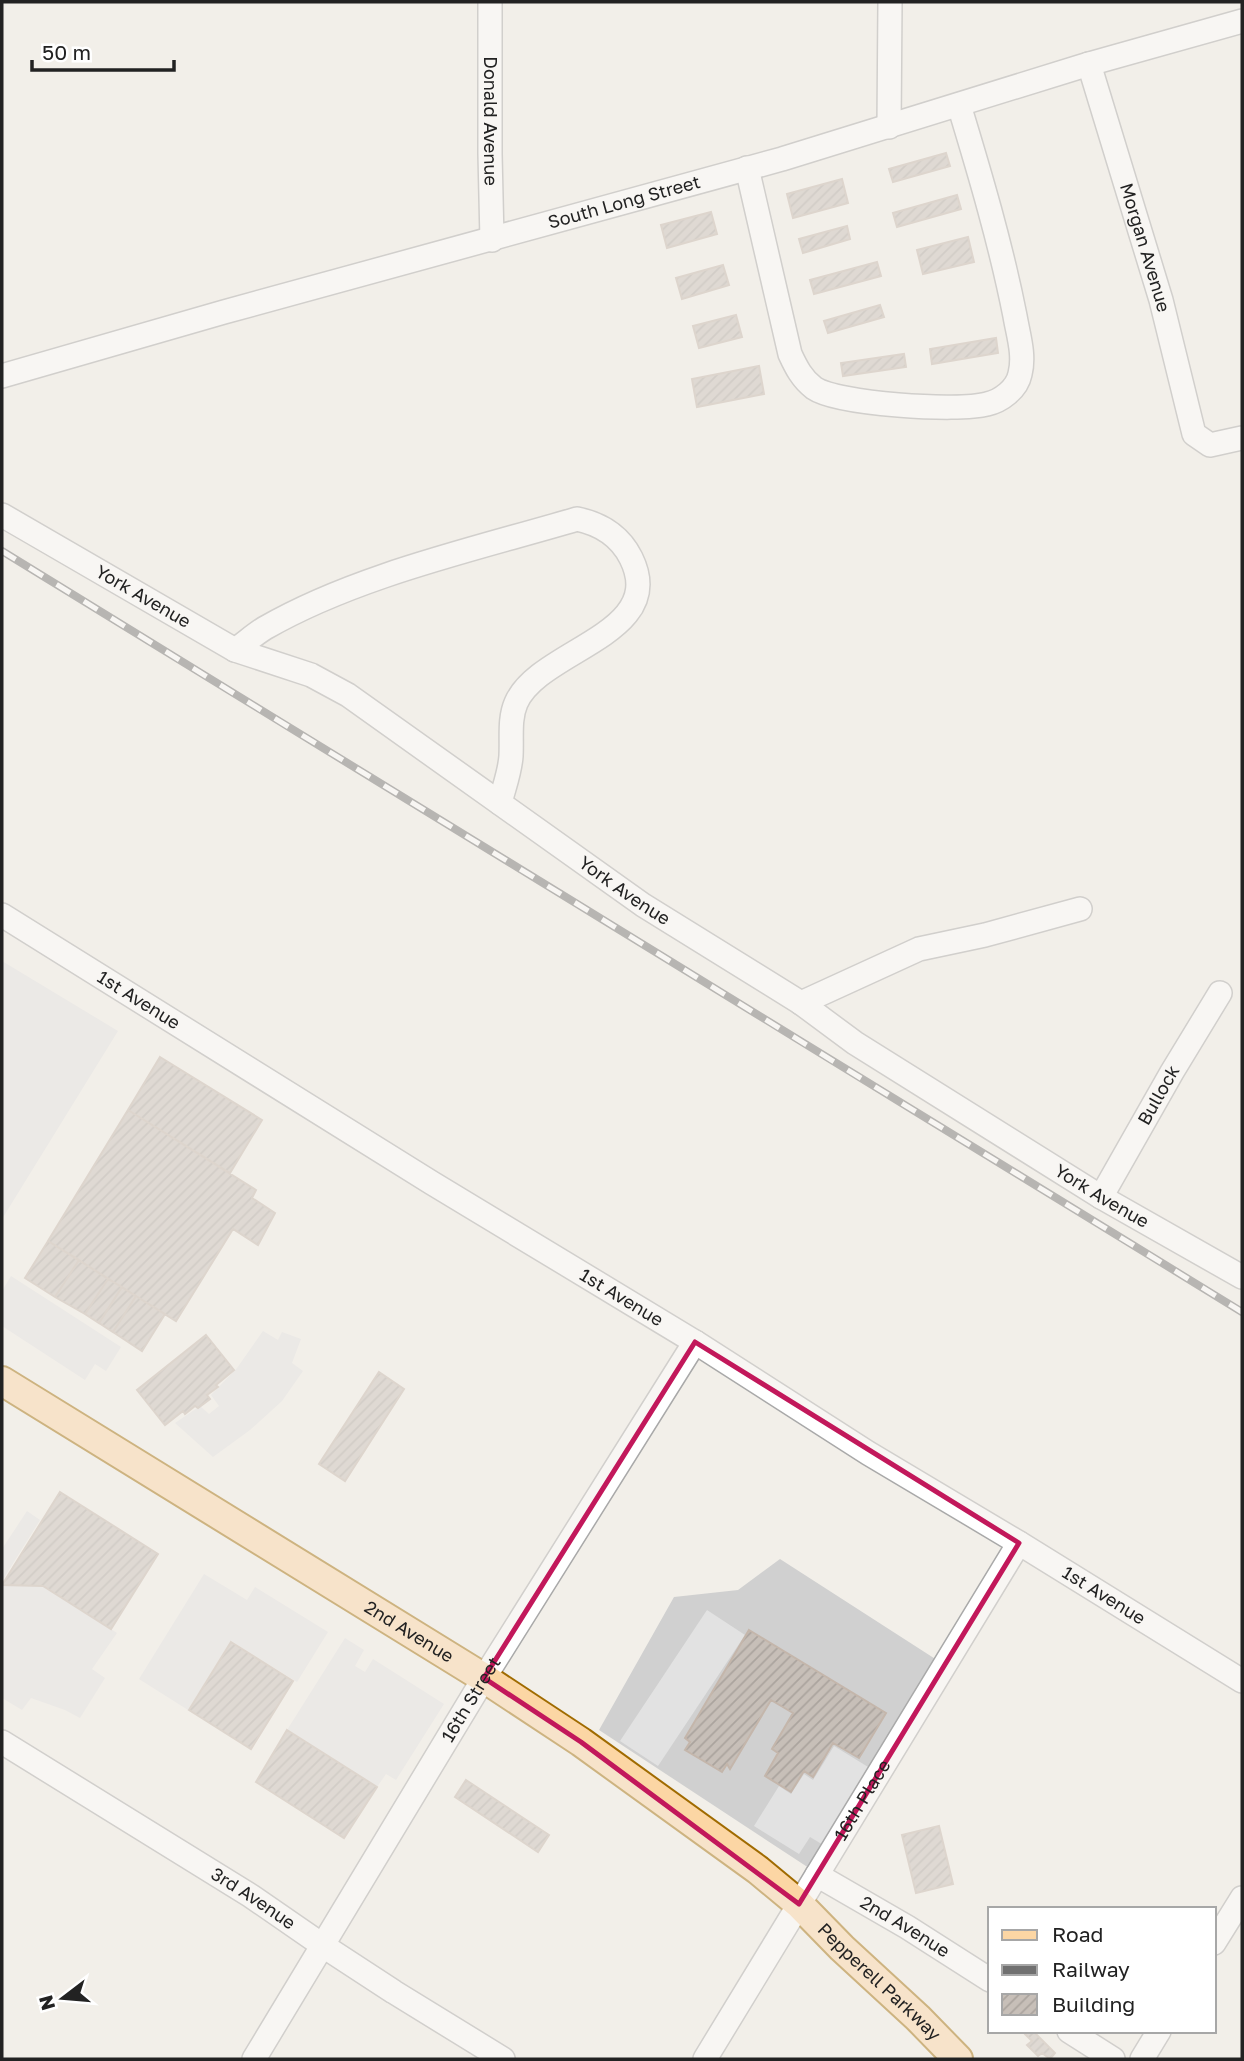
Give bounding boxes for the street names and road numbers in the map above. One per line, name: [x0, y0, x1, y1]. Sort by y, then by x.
street label: Donald Avenue: [480, 56, 503, 186]
street label: South Long Street: [545, 170, 702, 233]
street label: Morgan Avenue: [1116, 180, 1176, 314]
street label: York Avenue: [92, 560, 195, 632]
street label: York Avenue: [575, 851, 675, 929]
street label: 1st Avenue: [94, 965, 185, 1033]
street label: Bullock: [1132, 1061, 1184, 1129]
street label: York Avenue: [1051, 1159, 1153, 1232]
street label: 1st Avenue: [576, 1263, 668, 1330]
street label: 1st Avenue: [1059, 1561, 1150, 1629]
street label: 2nd Avenue: [361, 1595, 458, 1667]
street label: 16th Street: [436, 1652, 505, 1746]
street label: 16th Place: [829, 1755, 895, 1844]
street label: 3rd Avenue: [207, 1862, 300, 1933]
street label: 2nd Avenue: [857, 1890, 954, 1961]
street label: Pepperell Parkway: [814, 1918, 946, 2045]

